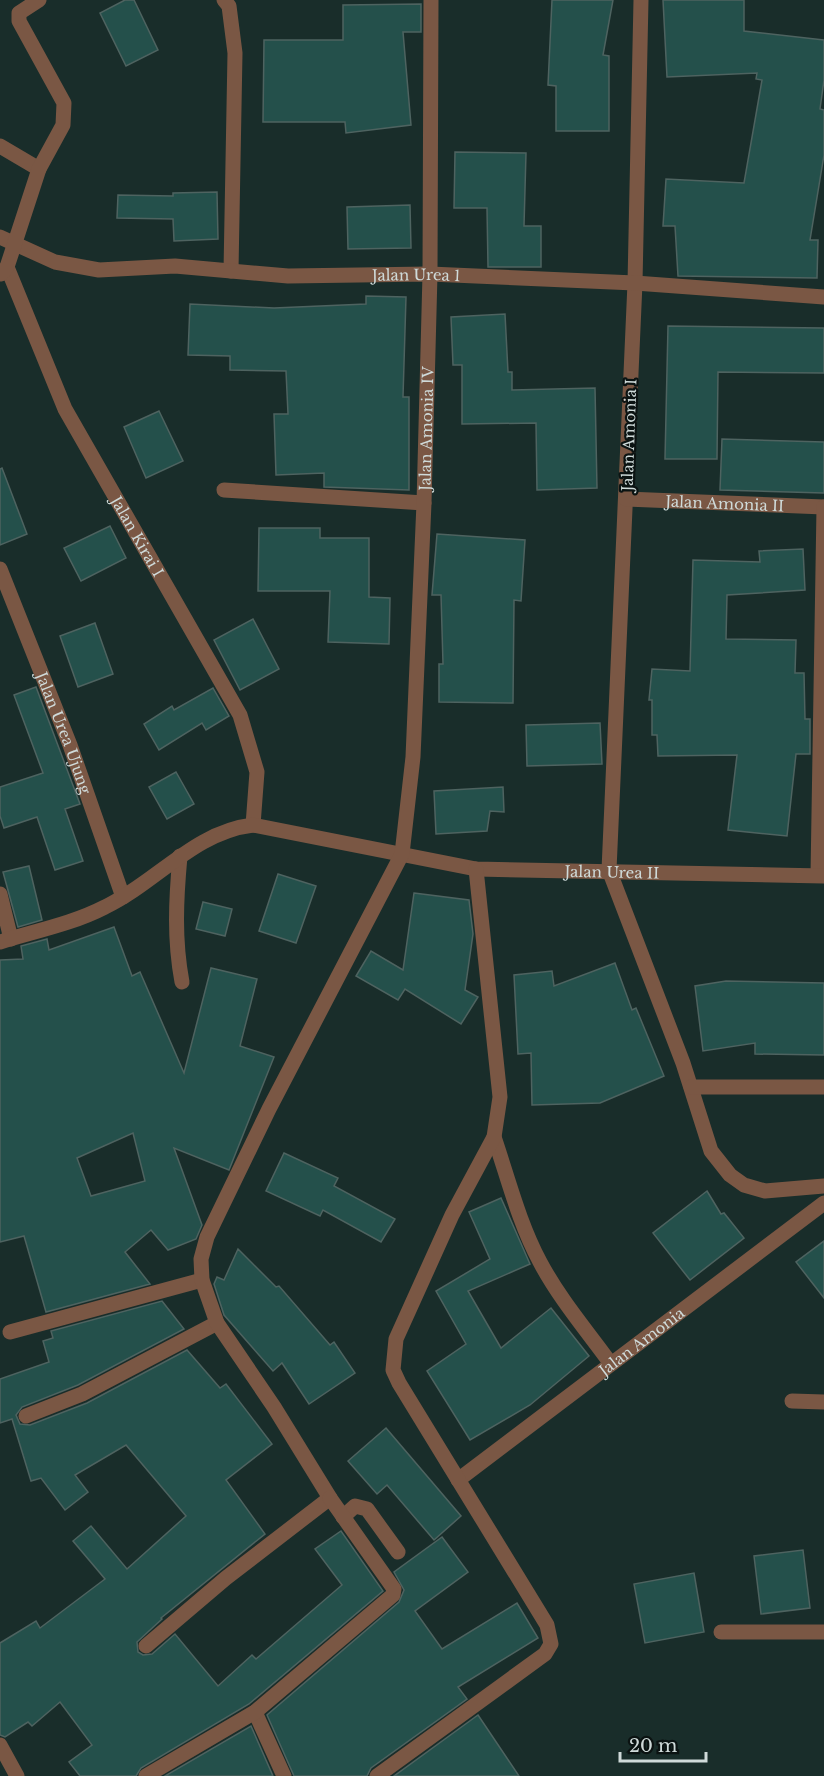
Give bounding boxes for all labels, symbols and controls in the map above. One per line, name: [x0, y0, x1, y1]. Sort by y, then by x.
street label: Jalan Urea 1: [370, 264, 461, 285]
street label: Jalan Amonia IV: [415, 366, 437, 493]
street label: Jalan Amonia I: [617, 378, 640, 494]
street label: Jalan Kirai I: [106, 491, 168, 580]
street label: Jalan Amonia II: [663, 491, 785, 515]
street label: Jalan Urea Ujung: [32, 667, 96, 797]
street label: Jalan Urea II: [563, 861, 659, 882]
street label: Jalan Amonia: [593, 1302, 688, 1381]
scale bar: [620, 1725, 706, 1763]
text: 20 m: [629, 1735, 677, 1757]

